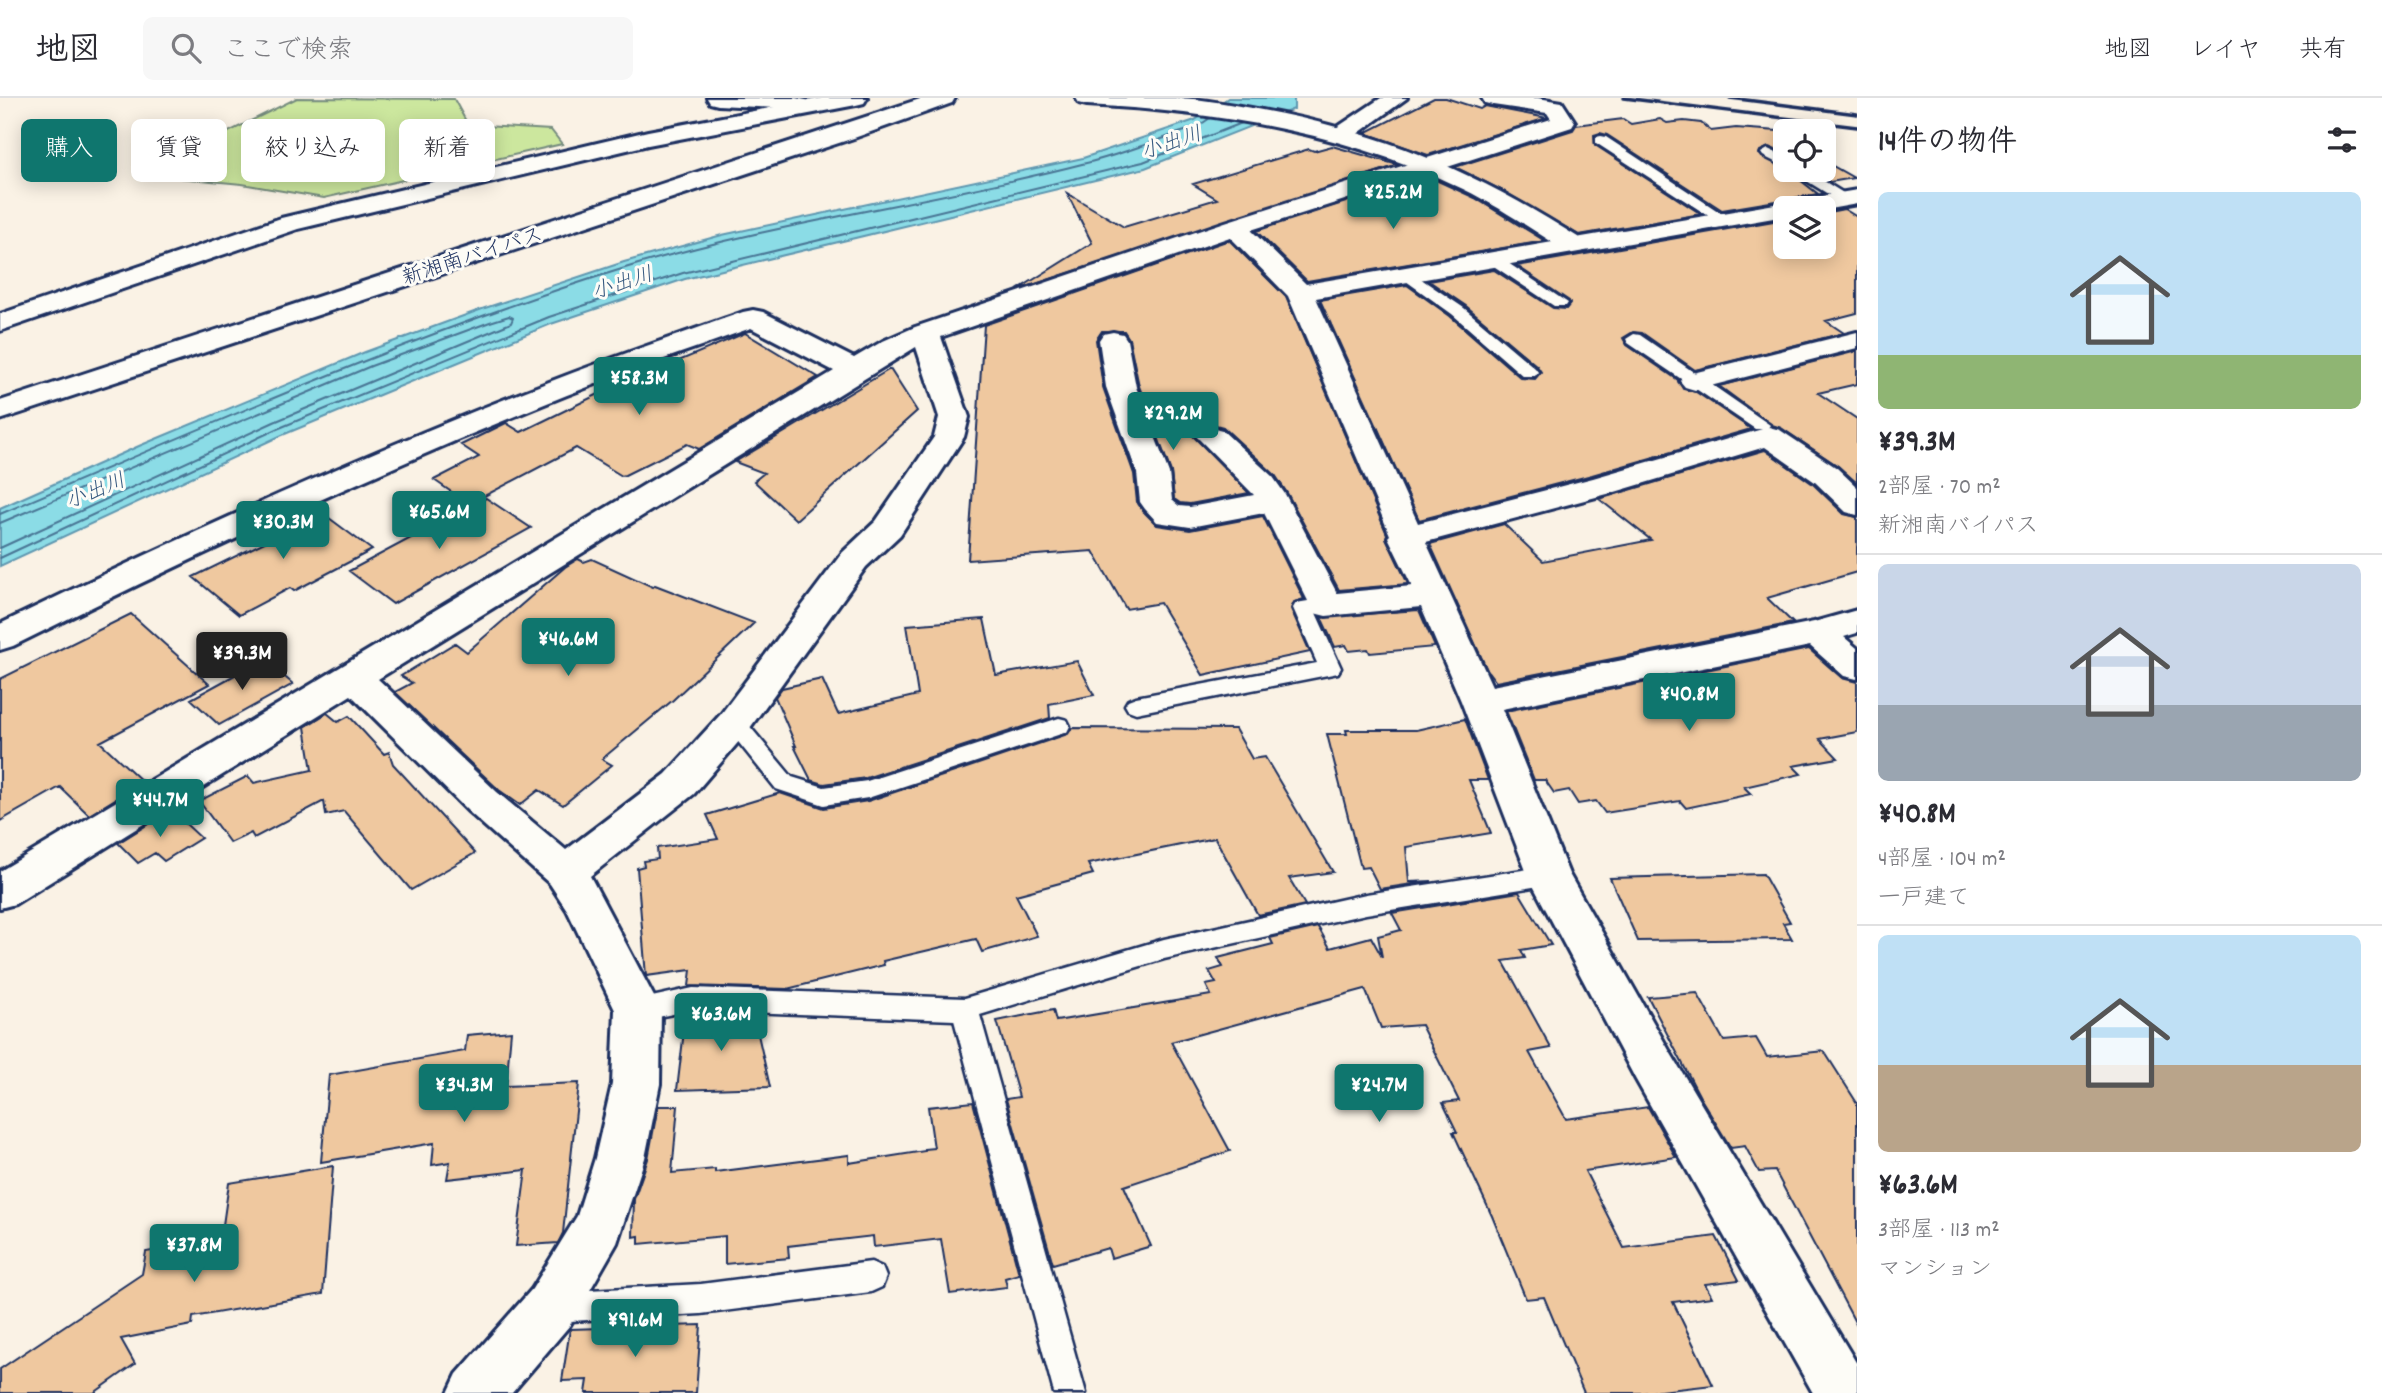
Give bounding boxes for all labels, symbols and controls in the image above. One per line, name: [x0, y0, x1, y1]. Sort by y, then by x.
search box: [143, 17, 633, 80]
text: 地図: [35, 29, 101, 76]
icon: search: [167, 29, 205, 67]
text: ここで検索: [223, 33, 353, 70]
text: 地図: [2104, 34, 2152, 68]
text: レイヤ: [2190, 34, 2261, 68]
text: 共有: [2299, 34, 2347, 68]
chip: 購入: [21, 119, 117, 182]
chip: 賃貸: [131, 119, 227, 182]
chip: 絞り込み: [241, 119, 385, 182]
chip: 新着: [399, 119, 495, 182]
map controls: [1773, 119, 1836, 259]
button: locate: [1773, 119, 1836, 182]
water label: 小出川: [1137, 120, 1207, 169]
icon: filters: [2323, 121, 2361, 159]
text: 14件の物件: [1878, 123, 2017, 166]
pin: ¥25.2M: [1336, 172, 1450, 231]
text: ¥25.2M: [1363, 177, 1423, 210]
button: layers: [1773, 196, 1836, 259]
street label: 新湘南バイパス: [399, 221, 547, 295]
icon: home: [2057, 237, 2183, 363]
water label: 小出川: [588, 261, 658, 309]
pin: ¥58.3M: [582, 358, 696, 417]
text: ¥58.3M: [610, 363, 668, 396]
pin: ¥29.2M: [1116, 392, 1230, 452]
text: ¥29.2M: [1143, 398, 1203, 431]
text: ¥39.3M: [1878, 423, 1955, 466]
water label: 小出川: [61, 467, 131, 518]
text: 2部屋 · 70 m²: [1878, 472, 2001, 505]
pin: ¥65.6M: [382, 491, 496, 551]
text: ¥65.6M: [408, 497, 470, 530]
pin: ¥30.3M: [226, 502, 340, 561]
text: ¥30.3M: [252, 507, 314, 540]
text: 新湘南バイパス: [1878, 511, 2039, 544]
icon: home: [2057, 609, 2183, 735]
pin: ¥46.6M: [511, 618, 625, 678]
text: ¥46.6M: [538, 624, 598, 657]
pin: ¥39.3M: [185, 632, 299, 692]
text: ¥39.3M: [212, 638, 272, 671]
pin: ¥40.8M: [1632, 674, 1746, 733]
text: ¥40.8M: [1659, 679, 1719, 712]
pin: ¥44.7M: [103, 780, 217, 839]
text: ¥44.7M: [132, 785, 188, 818]
text: ¥40.8M: [1878, 795, 1956, 838]
text: 4部屋 · 104 m²: [1878, 844, 2006, 877]
text: 一戸建て: [1878, 883, 1970, 916]
icon: home: [2057, 980, 2183, 1106]
pin: ¥63.6M: [664, 993, 778, 1053]
text: ¥63.6M: [690, 999, 752, 1032]
pin: ¥34.3M: [407, 1065, 521, 1124]
pin: ¥24.7M: [1322, 1065, 1436, 1124]
text: ¥34.3M: [435, 1070, 493, 1103]
text: ¥24.7M: [1351, 1070, 1407, 1103]
text: ¥63.6M: [1878, 1166, 1958, 1209]
text: 3部屋 · 113 m²: [1878, 1215, 2000, 1248]
pin: ¥37.8M: [137, 1224, 251, 1284]
text: ¥37.8M: [166, 1230, 222, 1263]
text: マンション: [1878, 1254, 1992, 1287]
pin: ¥91.6M: [578, 1300, 692, 1359]
text: ¥91.6M: [607, 1305, 663, 1338]

